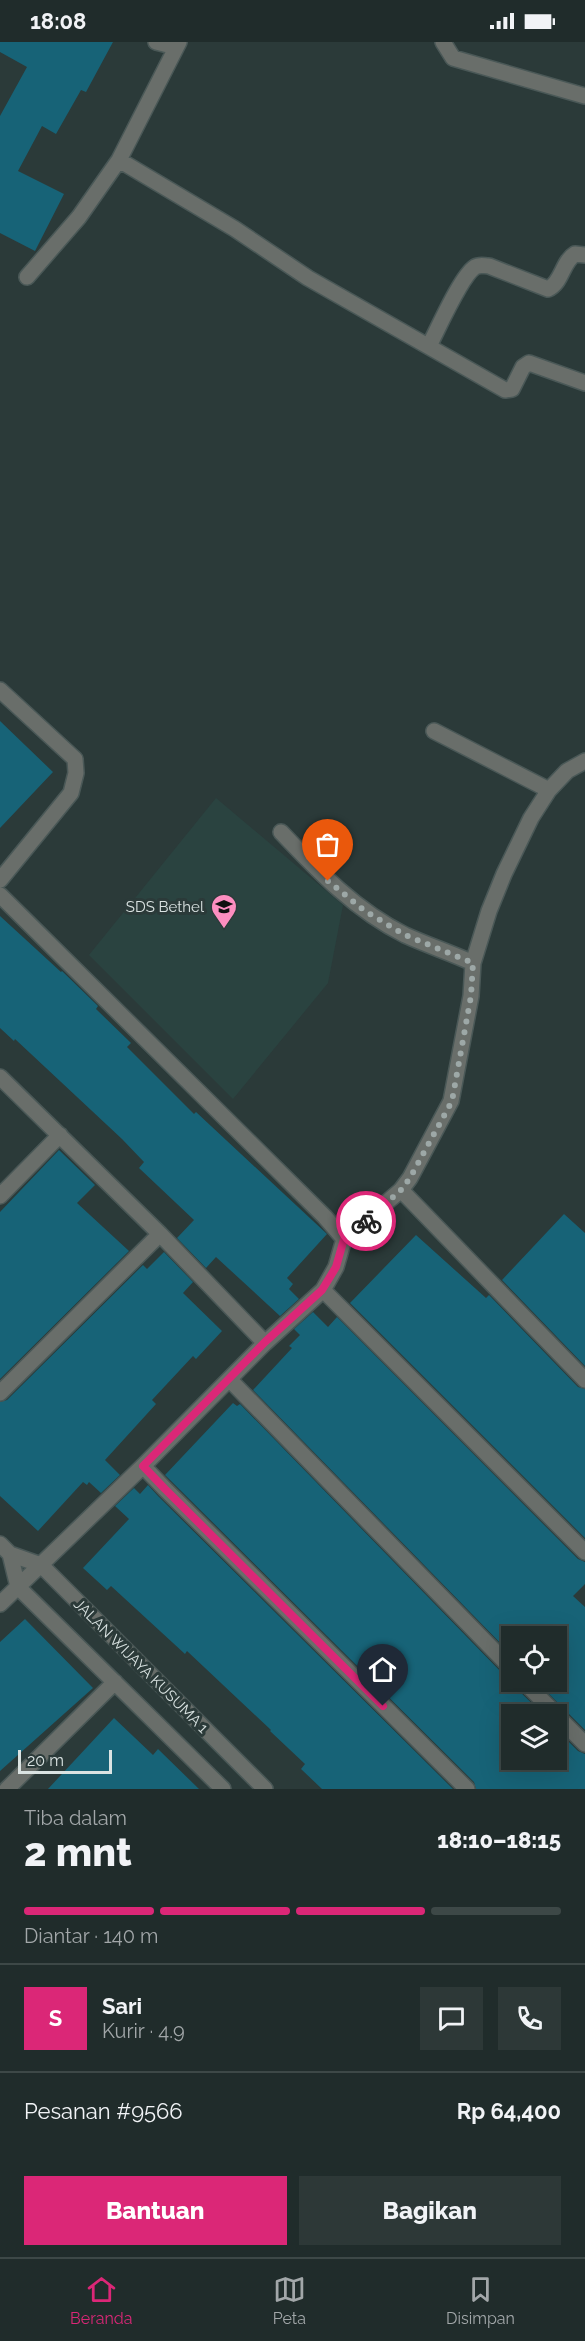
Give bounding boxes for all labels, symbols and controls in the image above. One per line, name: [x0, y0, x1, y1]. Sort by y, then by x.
text: 18:08: [30, 8, 86, 34]
pin: [302, 819, 353, 881]
icon: bag: [311, 828, 344, 861]
school or university icon: SDS Bethel: [209, 892, 239, 930]
place label: SDS Bethel: [126, 898, 205, 916]
courier: [336, 1191, 396, 1251]
icon: bike: [350, 1205, 383, 1238]
street label: JALAN WIJAYA KUSUMA 1: [70, 1595, 212, 1737]
map controls: [501, 1626, 567, 1770]
button: locate: [501, 1626, 567, 1692]
pin: [357, 1644, 408, 1706]
icon: home: [366, 1653, 399, 1686]
button: layers: [501, 1704, 567, 1770]
scale bar: [18, 1747, 112, 1774]
text: 20 m: [27, 1751, 64, 1770]
text: Tiba dalam: [24, 1806, 127, 1830]
text: 18:10–18:15: [437, 1827, 561, 1853]
text: 2 mnt: [24, 1829, 132, 1875]
text: Diantar · 140 m: [24, 1924, 158, 1948]
button: chat: [420, 1987, 483, 2050]
button: phone: [498, 1987, 561, 2050]
text: Sari: [102, 1993, 142, 2019]
text: S: [49, 2005, 62, 2031]
text: Kurir · 4.9: [102, 2019, 185, 2043]
text: Pesanan #9566: [24, 2098, 183, 2124]
text: Rp 64,400: [457, 2098, 561, 2124]
button: Bantuan: [24, 2176, 287, 2245]
button: Bagikan: [299, 2176, 561, 2245]
tab: Beranda: [70, 2273, 132, 2328]
tab: Peta: [273, 2273, 306, 2328]
tab: Disimpan: [446, 2273, 515, 2328]

